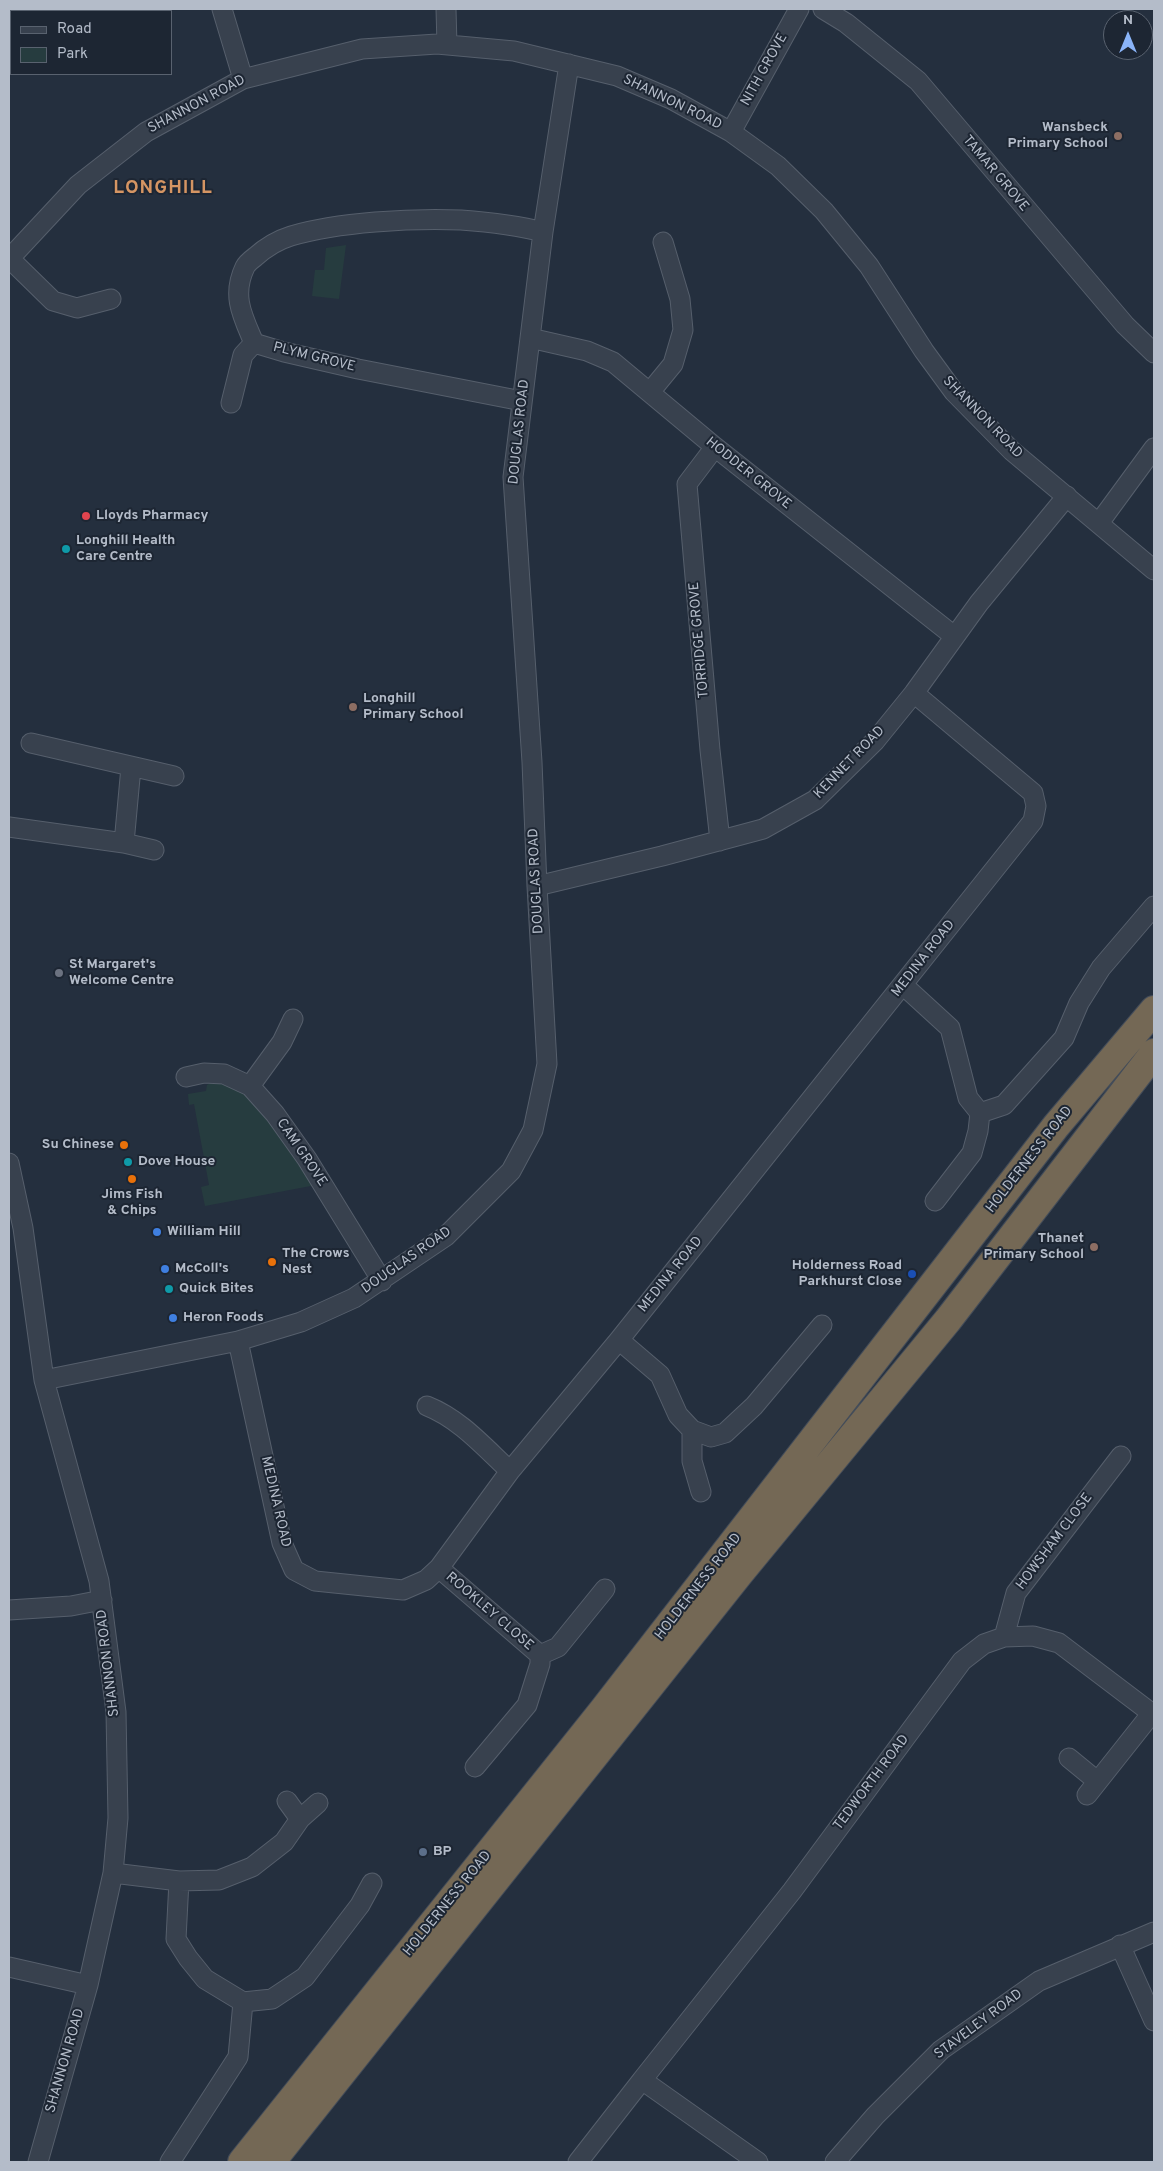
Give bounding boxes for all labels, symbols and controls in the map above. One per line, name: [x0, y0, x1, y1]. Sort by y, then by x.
legend: [10, 10, 172, 75]
north arrow: [1103, 10, 1153, 60]
text: N: [1123, 12, 1133, 29]
text: Road: [57, 20, 92, 39]
street label: NITH GROVE: [738, 31, 792, 109]
text: Park: [57, 45, 88, 64]
street label: SHANNON ROAD: [145, 72, 249, 138]
street label: SHANNON ROAD: [620, 72, 724, 134]
place label: Wansbeck Primary School: [1007, 120, 1108, 152]
marker: Wansbeck Primary School: [1112, 130, 1124, 142]
street label: TAMAR GROVE: [958, 132, 1032, 216]
district label: LONGHILL: [112, 178, 214, 200]
street label: PLYM GROVE: [271, 340, 357, 376]
street label: SHANNON ROAD: [938, 373, 1026, 463]
street label: DOUGLAS ROAD: [506, 379, 534, 485]
street label: HODDER GROVE: [702, 434, 794, 514]
place label: Lloyds Pharmacy: [96, 508, 208, 524]
marker: Lloyds Pharmacy: [80, 510, 92, 522]
place label: Longhill Health Care Centre: [76, 533, 175, 566]
marker: Longhill Health Care Centre: [60, 543, 72, 555]
street label: TORRIDGE GROVE: [687, 581, 713, 699]
place label: Longhill Primary School: [363, 691, 464, 724]
marker: Longhill Primary School: [347, 701, 359, 713]
street label: KENNET ROAD: [811, 723, 889, 803]
street label: DOUGLAS ROAD: [526, 828, 548, 934]
street label: MEDINA ROAD: [889, 917, 959, 1001]
place label: St Margaret's Welcome Centre: [69, 957, 174, 990]
marker: St Margaret's Welcome Centre: [53, 967, 65, 979]
street label: HOLDERNESS ROAD: [983, 1103, 1077, 1217]
street label: CAM GROVE: [272, 1116, 330, 1190]
place label: Su Chinese: [42, 1137, 114, 1153]
marker: Su Chinese: [118, 1139, 130, 1151]
place label: Dove House: [138, 1154, 215, 1170]
marker: Dove House: [122, 1156, 134, 1168]
marker: Jims Fish & Chips: [126, 1173, 138, 1185]
place label: Jims Fish & Chips: [101, 1187, 163, 1220]
place label: William Hill: [167, 1224, 241, 1240]
street label: DOUGLAS ROAD: [359, 1224, 455, 1298]
marker: William Hill: [151, 1226, 163, 1238]
place label: Thanet Primary School: [983, 1231, 1084, 1264]
street label: MEDINA ROAD: [635, 1234, 707, 1316]
marker: Thanet Primary School: [1088, 1241, 1100, 1253]
place label: The Crows Nest: [282, 1246, 350, 1278]
marker: The Crows Nest: [266, 1256, 278, 1268]
place label: Holderness Road Parkhurst Close: [792, 1258, 902, 1290]
place label: McColl's: [175, 1261, 229, 1277]
marker: McColl's: [159, 1263, 171, 1275]
marker: Holderness Road Parkhurst Close: [906, 1268, 918, 1280]
place label: Quick Bites: [179, 1281, 254, 1297]
marker: Quick Bites: [163, 1283, 175, 1295]
place label: Heron Foods: [183, 1310, 264, 1326]
marker: Heron Foods: [167, 1312, 179, 1324]
street label: MEDINA ROAD: [256, 1455, 294, 1549]
street label: HOWSHAM CLOSE: [1013, 1490, 1097, 1594]
street label: HOLDERNESS ROAD: [652, 1530, 746, 1644]
street label: ROOKLEY CLOSE: [442, 1569, 536, 1655]
street label: SHANNON ROAD: [94, 1608, 124, 1718]
street label: TEDWORTH ROAD: [831, 1732, 913, 1834]
place label: BP: [433, 1844, 452, 1860]
marker: BP: [417, 1846, 429, 1858]
street label: HOLDERNESS ROAD: [400, 1848, 496, 1960]
street label: STAVELEY ROAD: [932, 1986, 1026, 2064]
street label: SHANNON ROAD: [43, 2007, 89, 2115]

